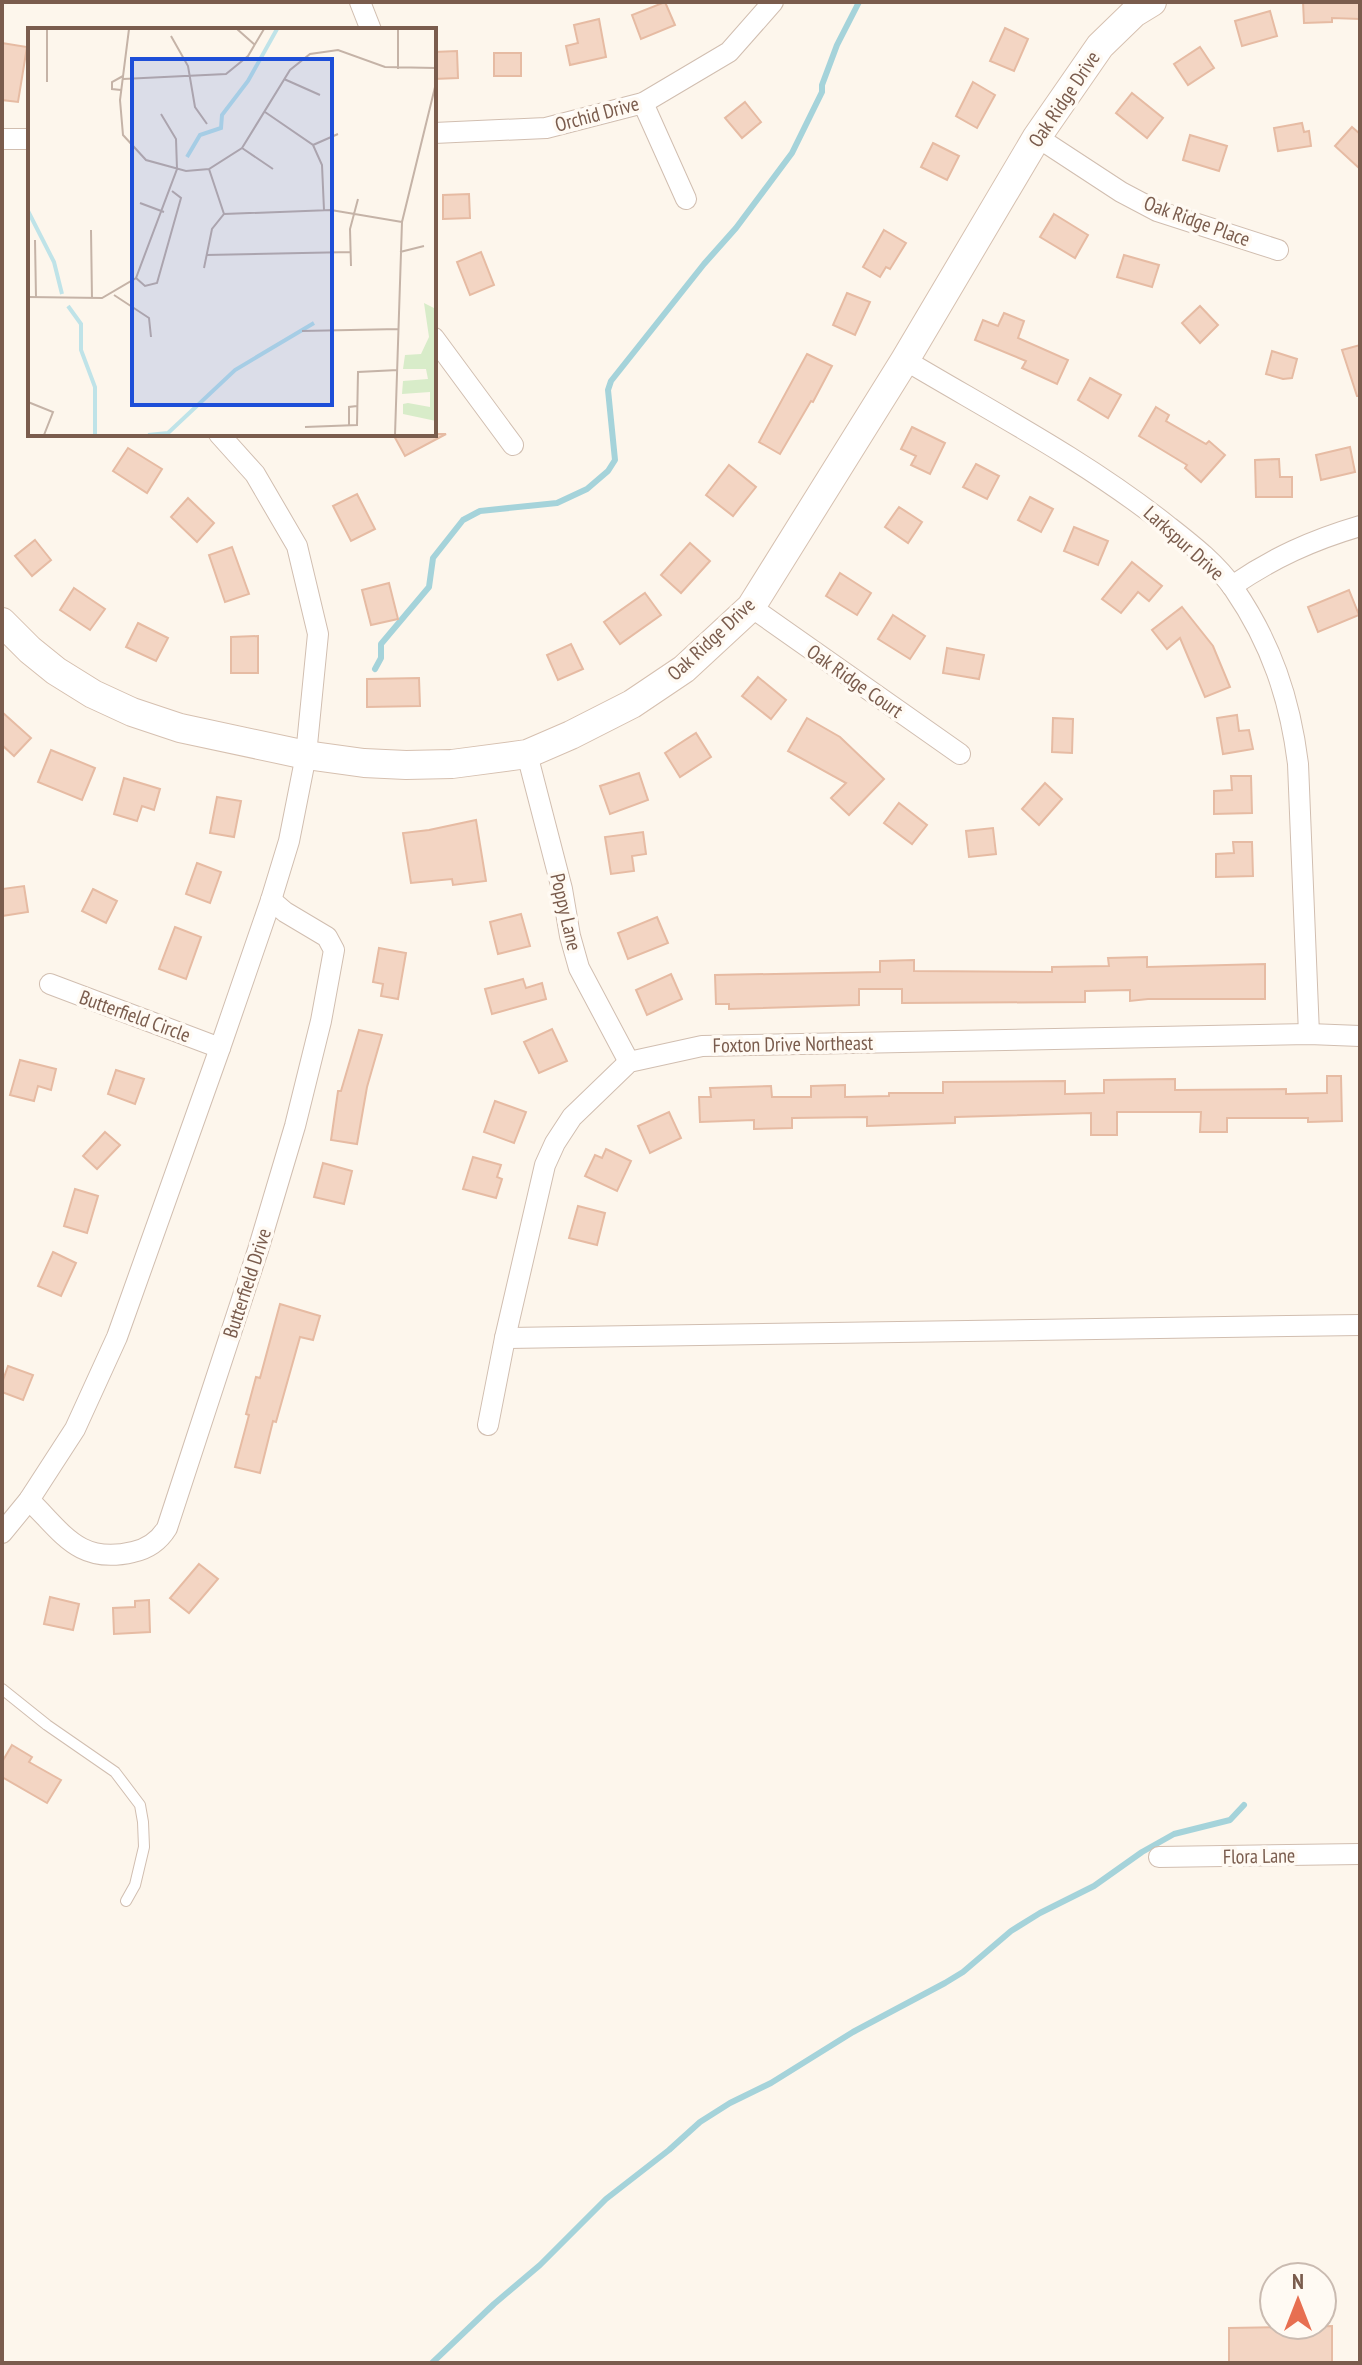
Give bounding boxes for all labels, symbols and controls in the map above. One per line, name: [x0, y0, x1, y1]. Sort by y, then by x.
inset map: [28, 28, 436, 436]
street label: Oak Ridge Drive: [1022, 46, 1106, 152]
street label: Orchid Drive: [552, 90, 642, 138]
street label: Oak Ridge Place: [1140, 190, 1254, 252]
street label: Larkspur Drive: [1138, 500, 1230, 586]
street label: Oak Ridge Drive: [662, 592, 760, 686]
street label: Oak Ridge Court: [802, 638, 909, 724]
street label: Poppy Lane: [545, 871, 587, 953]
street label: Butterfield Circle: [76, 984, 194, 1048]
street label: Foxton Drive Northeast: [713, 1030, 874, 1058]
street label: Butterfield Drive: [217, 1225, 277, 1341]
street label: Flora Lane: [1223, 1842, 1295, 1870]
north arrow: [1258, 2261, 1338, 2341]
text: N: [1292, 2267, 1304, 2295]

